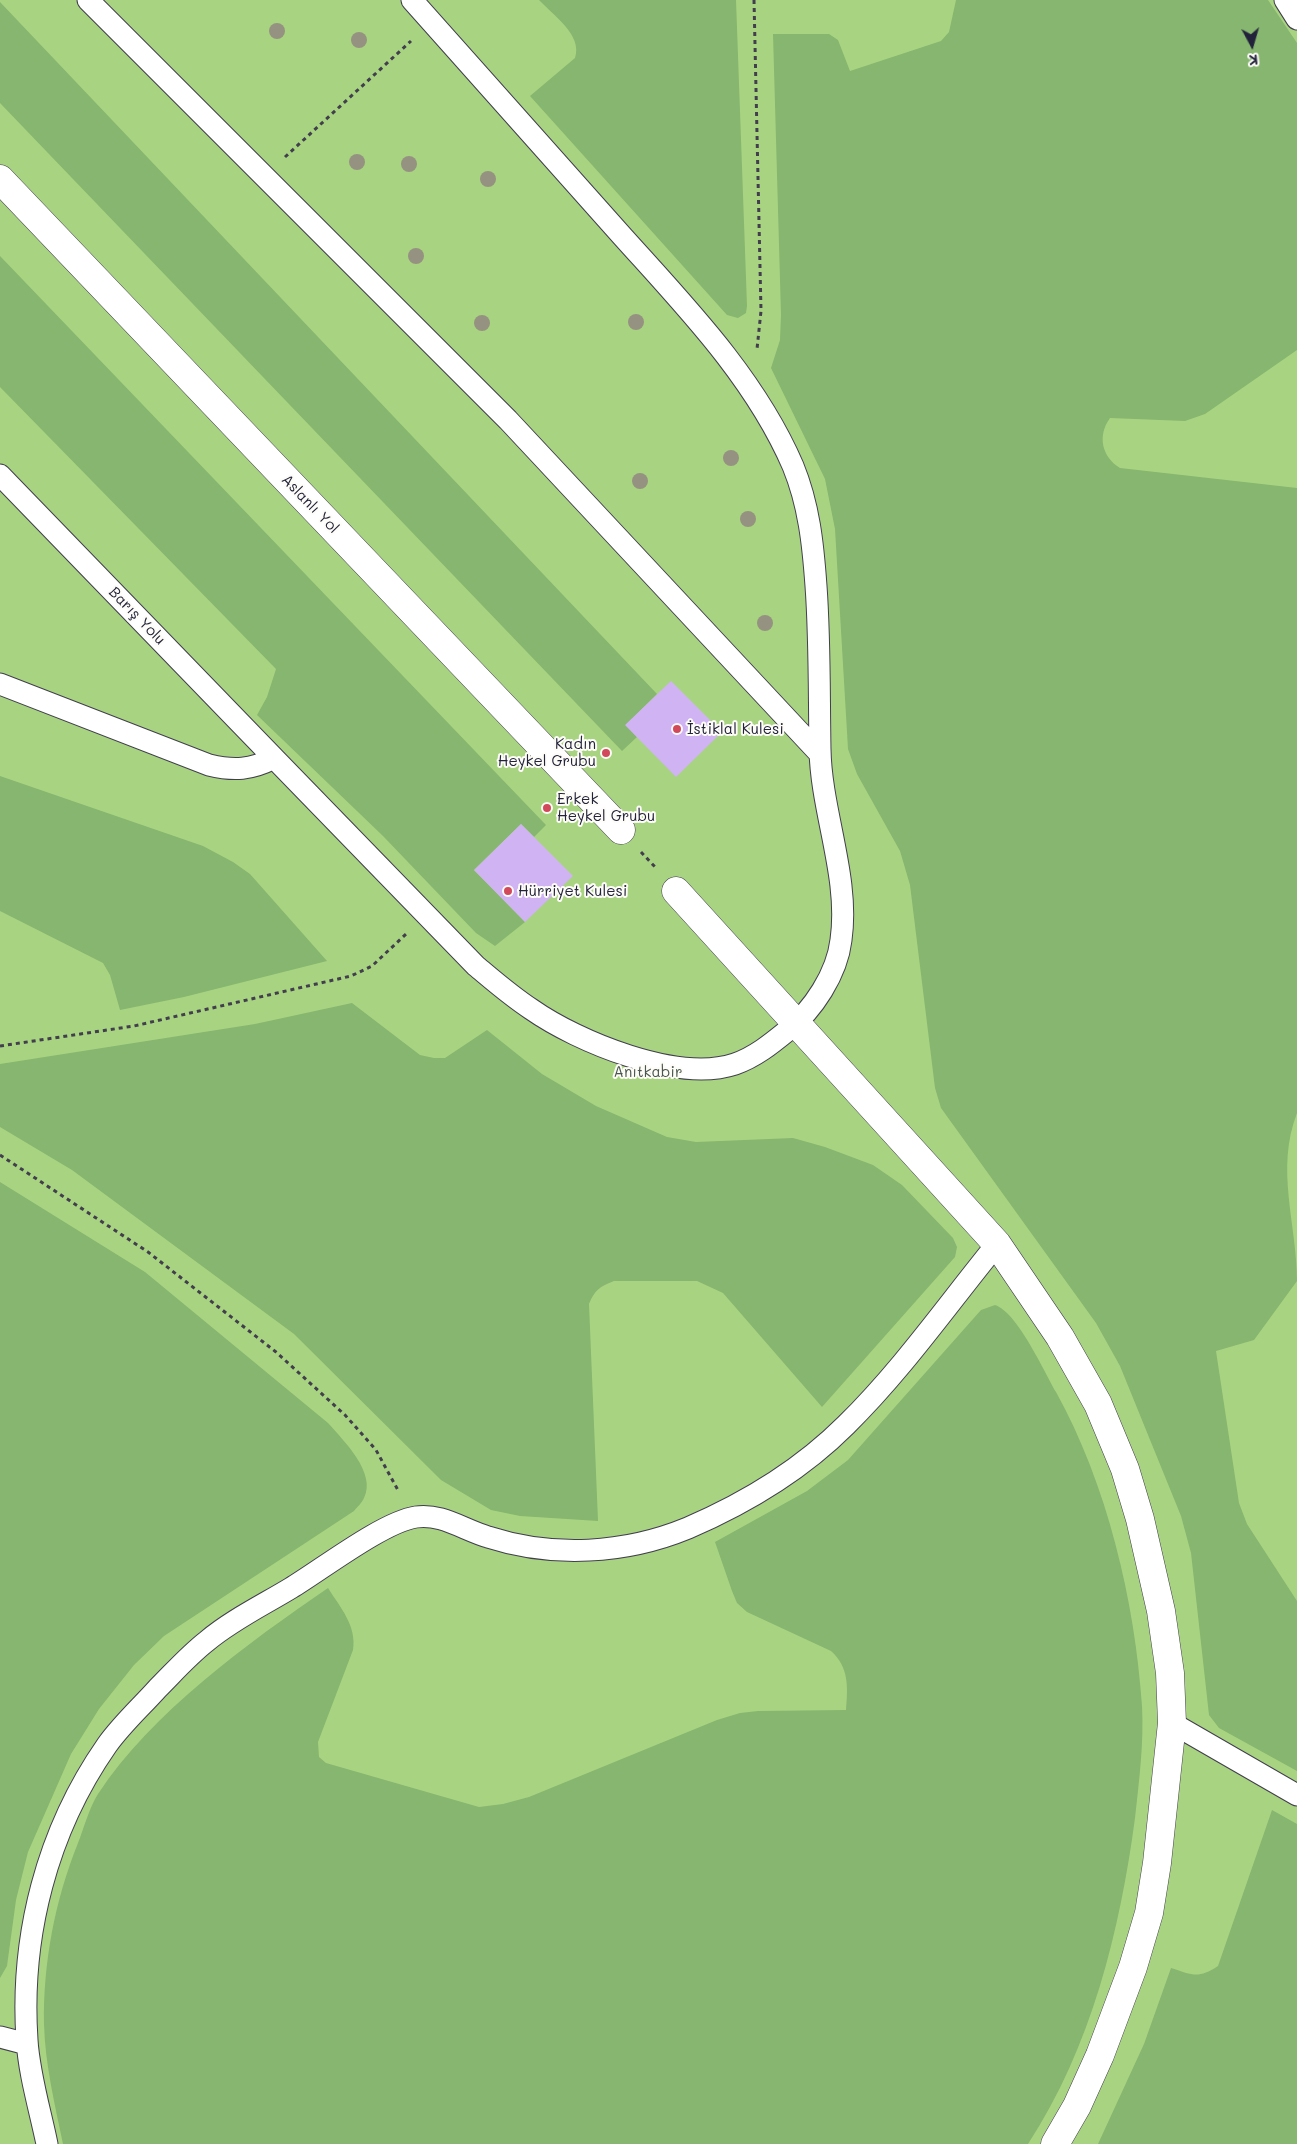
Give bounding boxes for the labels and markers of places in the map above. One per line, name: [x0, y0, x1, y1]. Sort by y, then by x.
place label: İstiklal Kulesi: [687, 720, 784, 738]
marker: İstiklal Kulesi: [671, 723, 683, 735]
place label: Kadın Heykel Grubu: [498, 735, 596, 770]
marker: Kadın Heykel Grubu: [600, 747, 612, 759]
place label: Erkek Heykel Grubu: [557, 790, 655, 825]
marker: Erkek Heykel Grubu: [541, 802, 553, 814]
place label: Hürriyet Kulesi: [518, 882, 627, 900]
marker: Hürriyet Kulesi: [502, 885, 514, 897]

